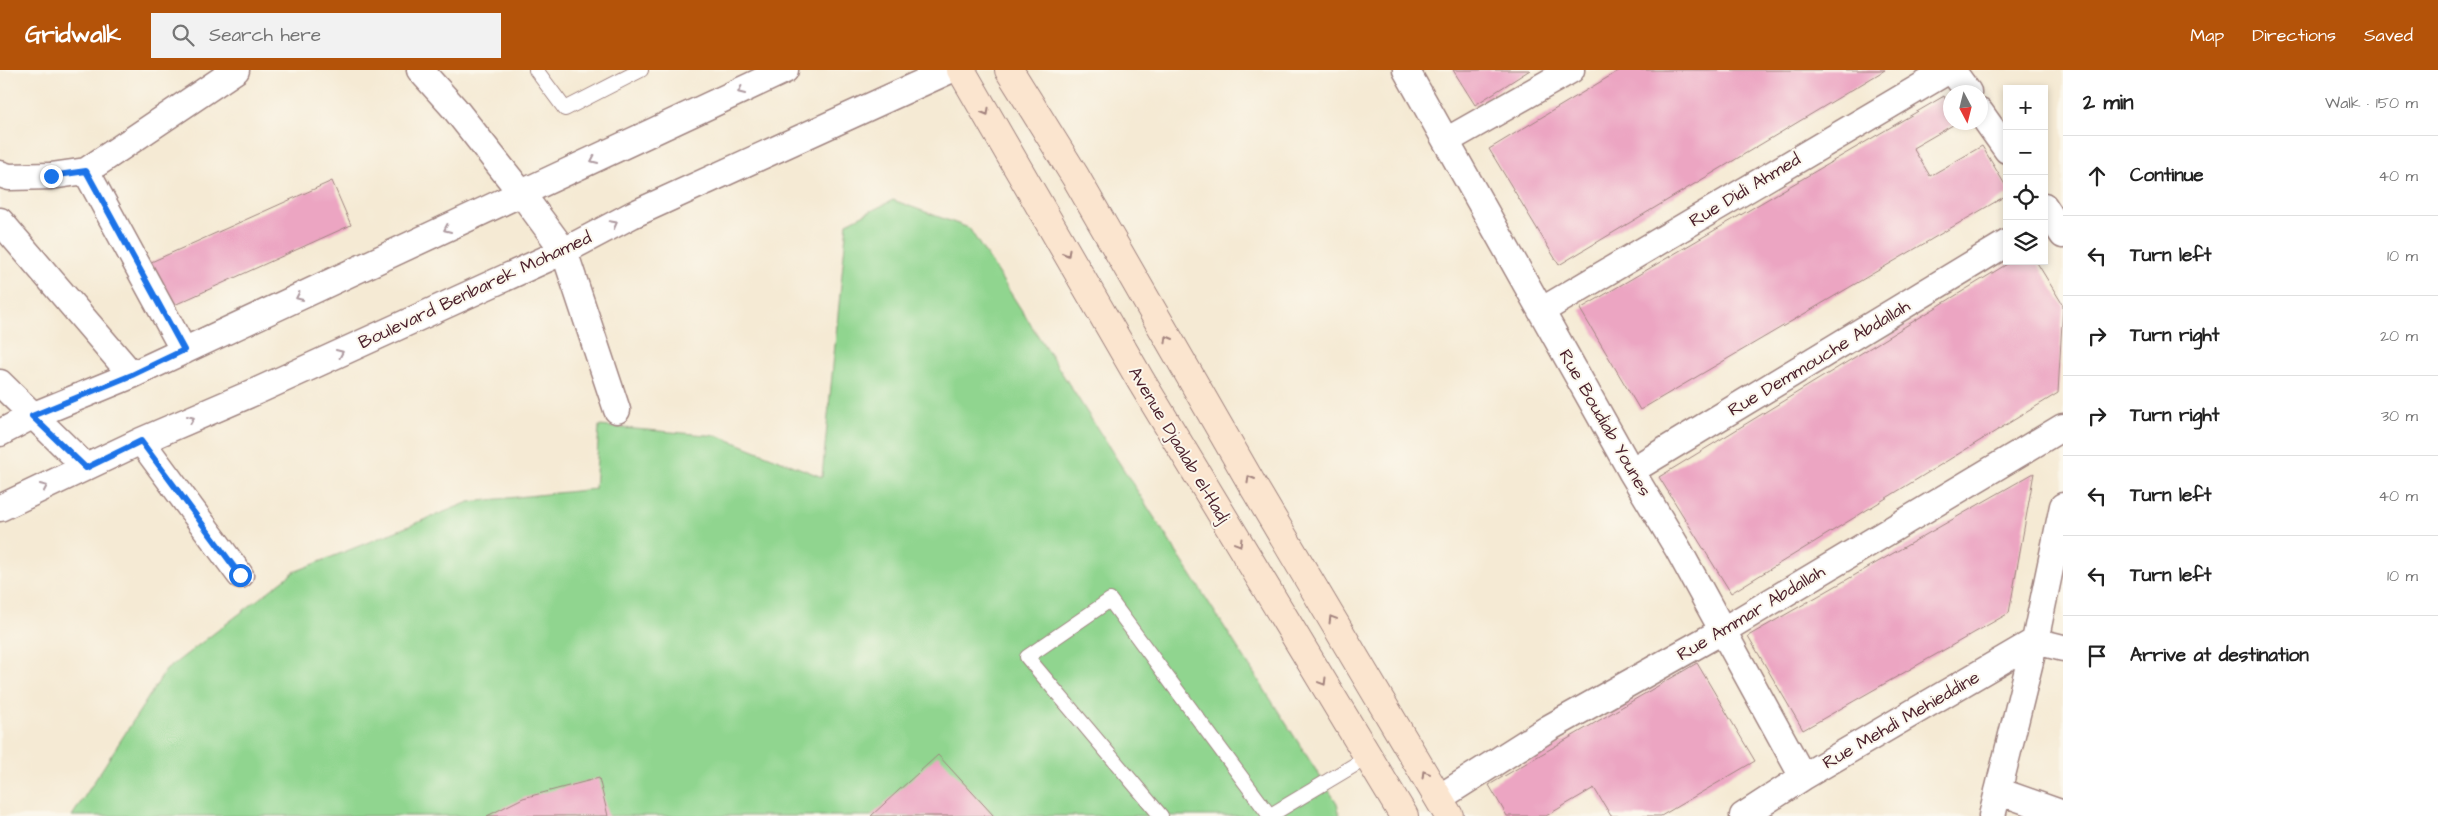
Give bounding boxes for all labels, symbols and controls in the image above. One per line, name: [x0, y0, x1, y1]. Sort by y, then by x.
search box: [151, 13, 501, 58]
text: Gridwalk: [25, 18, 121, 52]
icon: search: [169, 21, 197, 49]
text: Search here: [209, 22, 321, 49]
text: Map: [2190, 23, 2224, 48]
text: Directions: [2252, 23, 2336, 48]
text: Saved: [2364, 23, 2413, 48]
one-way arrow: [737, 84, 746, 95]
north arrow: [1943, 85, 1988, 130]
map controls: [2003, 85, 2048, 265]
button: +: [2003, 85, 2048, 130]
text: 2 min: [2083, 88, 2133, 117]
text: Walk · 150 m: [2325, 92, 2418, 114]
one-way arrow: [979, 107, 989, 116]
button: −: [2003, 130, 2048, 175]
street label: Rue Didi Ahmed: [1685, 147, 1805, 233]
one-way arrow: [590, 154, 599, 164]
icon: ahead: [2083, 162, 2111, 190]
text: Continue: [2130, 162, 2204, 189]
route end: [40, 165, 63, 188]
text: 40 m: [2378, 165, 2418, 187]
button: locate: [2003, 175, 2048, 220]
button: layers: [2003, 220, 2048, 265]
one-way arrow: [608, 221, 617, 231]
one-way arrow: [443, 222, 452, 233]
street label: Boulevard Benbarek Mohamed: [354, 225, 596, 355]
icon: left: [2083, 242, 2111, 270]
text: Turn left: [2130, 242, 2211, 269]
text: 10 m: [2387, 245, 2418, 267]
one-way arrow: [1060, 248, 1070, 257]
one-way arrow: [295, 291, 304, 301]
street label: Rue Demmouche Abdallah: [1723, 294, 1915, 422]
icon: right: [2083, 322, 2111, 350]
text: Turn right: [2130, 322, 2219, 349]
text: 20 m: [2380, 325, 2418, 347]
one-way arrow: [1165, 335, 1175, 344]
street label: Rue Boudiab Younes: [1553, 345, 1657, 501]
one-way arrow: [335, 349, 344, 360]
street label: Avenue Djaalab el-Hadj: [1122, 362, 1236, 529]
icon: right: [2083, 402, 2111, 430]
text: Turn right: [2130, 402, 2219, 429]
text: 30 m: [2381, 405, 2418, 427]
one-way arrow: [187, 415, 195, 425]
one-way arrow: [1246, 476, 1256, 485]
icon: left: [2083, 482, 2111, 510]
text: Turn left: [2130, 482, 2211, 509]
one-way arrow: [39, 483, 48, 494]
text: 40 m: [2378, 485, 2418, 507]
one-way arrow: [1232, 538, 1242, 547]
street label: Rue Ammar Abdallah: [1672, 559, 1830, 667]
icon: left: [2083, 562, 2111, 590]
text: Turn left: [2130, 562, 2211, 589]
route start: [229, 564, 252, 587]
text: 10 m: [2387, 565, 2418, 587]
one-way arrow: [1329, 616, 1339, 625]
icon: arrive: [2083, 642, 2111, 670]
text: Arrive at destination: [2130, 642, 2309, 669]
street label: Rue Mehdi Mehieddine: [1818, 665, 1984, 775]
one-way arrow: [1317, 677, 1327, 686]
one-way arrow: [1421, 770, 1431, 779]

